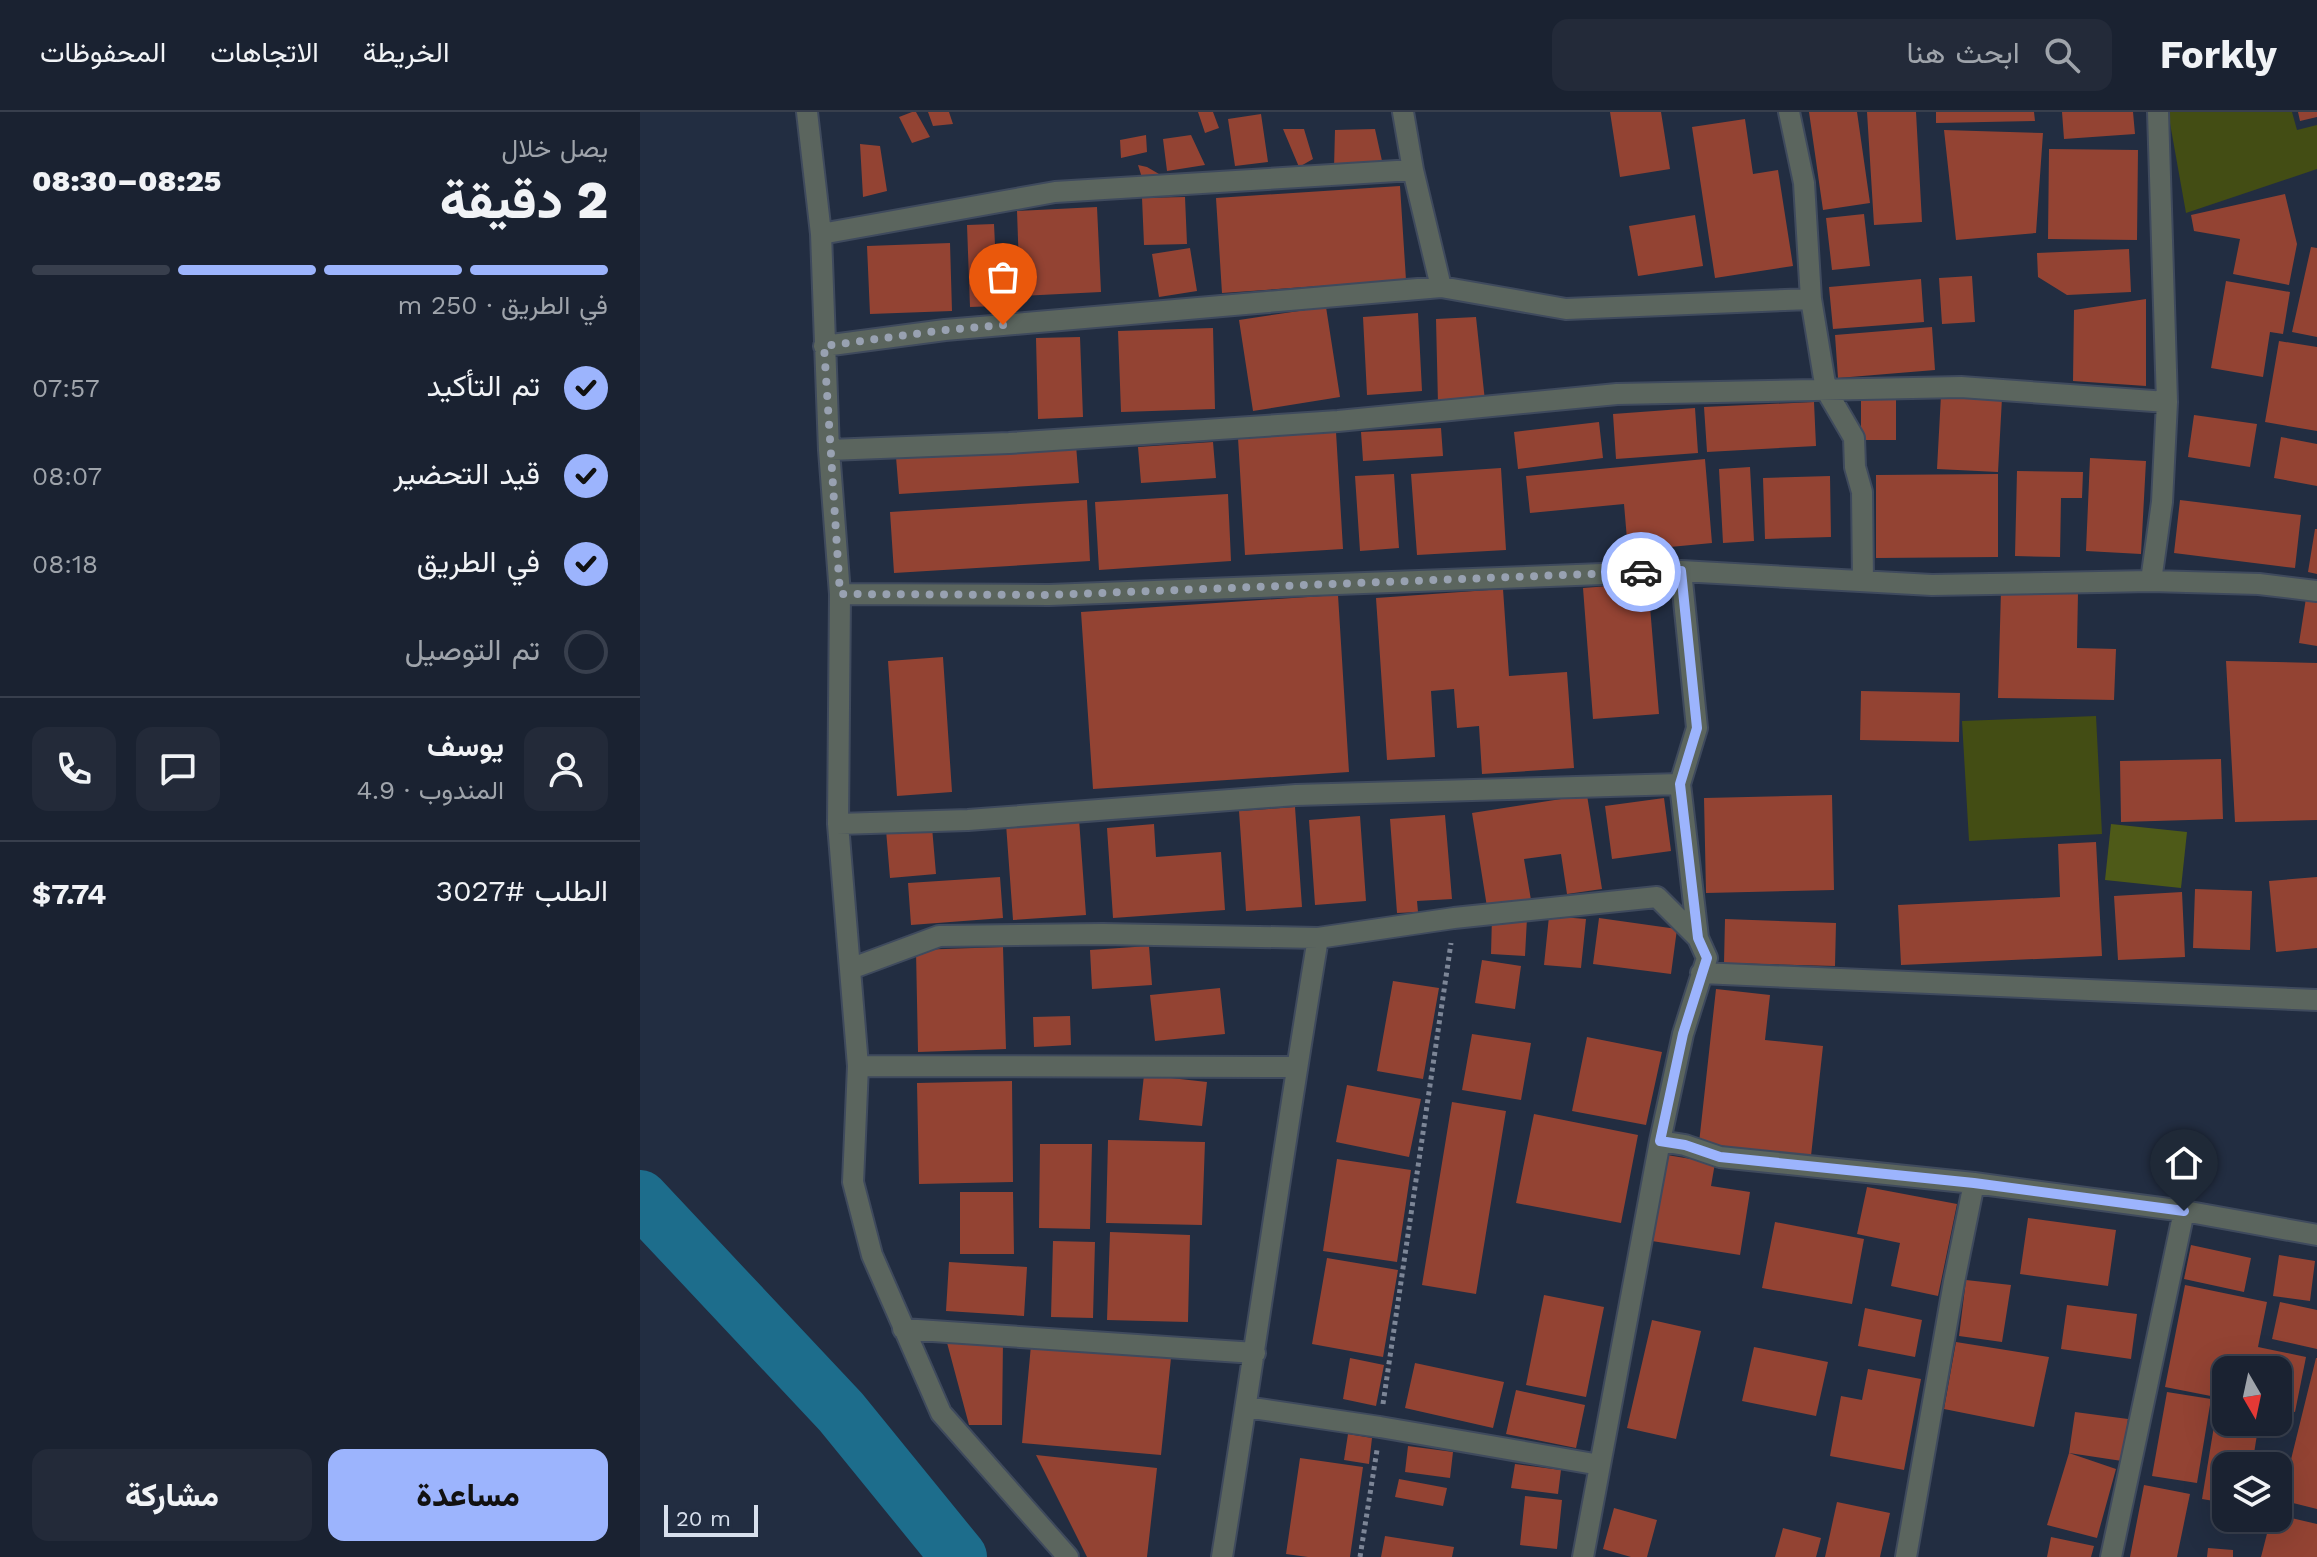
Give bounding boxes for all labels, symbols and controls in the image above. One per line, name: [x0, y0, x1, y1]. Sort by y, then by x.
search box: [1552, 19, 2112, 91]
icon: search: [2040, 33, 2084, 77]
text: Forkly: [2160, 33, 2277, 77]
text: ابحث هنا: [1907, 35, 2020, 70]
text: المحفوظات: [40, 36, 166, 69]
text: الاتجاهات: [210, 36, 319, 69]
text: الخريطة: [363, 36, 449, 69]
text: يصل خلال: [502, 133, 608, 163]
text: 08:25–08:30: [32, 163, 221, 198]
text: 2 دقيقة: [440, 170, 608, 231]
pin: [969, 243, 1037, 325]
icon: bag: [981, 255, 1025, 299]
text: في الطريق · 250 m: [397, 290, 608, 320]
icon: check: [564, 366, 608, 410]
text: تم التأكيد: [426, 368, 540, 403]
text: 07:57: [32, 373, 100, 403]
icon: check: [564, 454, 608, 498]
text: قيد التحضير: [393, 456, 540, 491]
text: 08:07: [32, 461, 102, 491]
courier: [1601, 532, 1681, 612]
icon: check: [564, 542, 608, 586]
text: في الطريق: [417, 544, 540, 579]
text: 08:18: [32, 549, 98, 579]
icon: car: [1619, 550, 1663, 594]
text: تم التوصيل: [405, 632, 540, 667]
button: phone: [32, 727, 116, 811]
button: chat: [136, 727, 220, 811]
button: person: [524, 727, 608, 811]
text: يوسف: [427, 728, 504, 763]
text: المندوب · 4.9: [357, 775, 504, 805]
text: الطلب #3027: [435, 873, 608, 908]
text: $7.74: [32, 876, 106, 911]
pin: [2150, 1129, 2218, 1211]
icon: home: [2162, 1141, 2206, 1185]
north arrow: [2212, 1356, 2292, 1436]
map controls: [2212, 1356, 2292, 1532]
button: مشاركة: [32, 1449, 312, 1541]
button: مساعدة: [328, 1449, 608, 1541]
button: layers: [2212, 1452, 2292, 1532]
scale bar: [664, 1501, 758, 1537]
text: 20 m: [676, 1506, 731, 1531]

